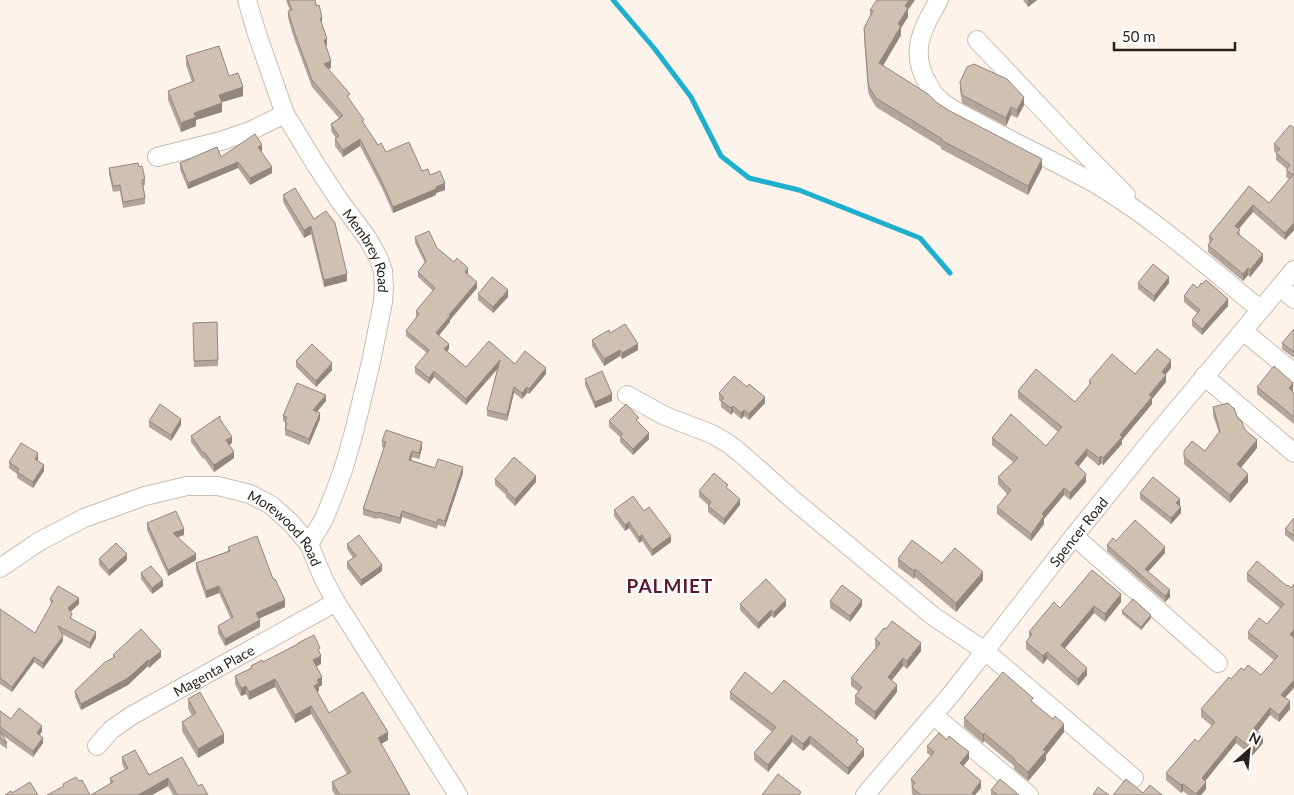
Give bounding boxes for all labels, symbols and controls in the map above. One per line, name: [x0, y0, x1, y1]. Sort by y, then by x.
scale bar: [1114, 20, 1235, 52]
text: 50 m: [1122, 27, 1156, 45]
street label: Membrey Road: [340, 205, 393, 293]
street label: Morewood Road: [245, 486, 326, 568]
street label: Spencer Road: [1045, 493, 1111, 570]
district label: PALMIET: [627, 574, 713, 597]
street label: Magenta Place: [170, 641, 257, 700]
north arrow: [1224, 725, 1274, 775]
text: N: [1246, 728, 1264, 748]

